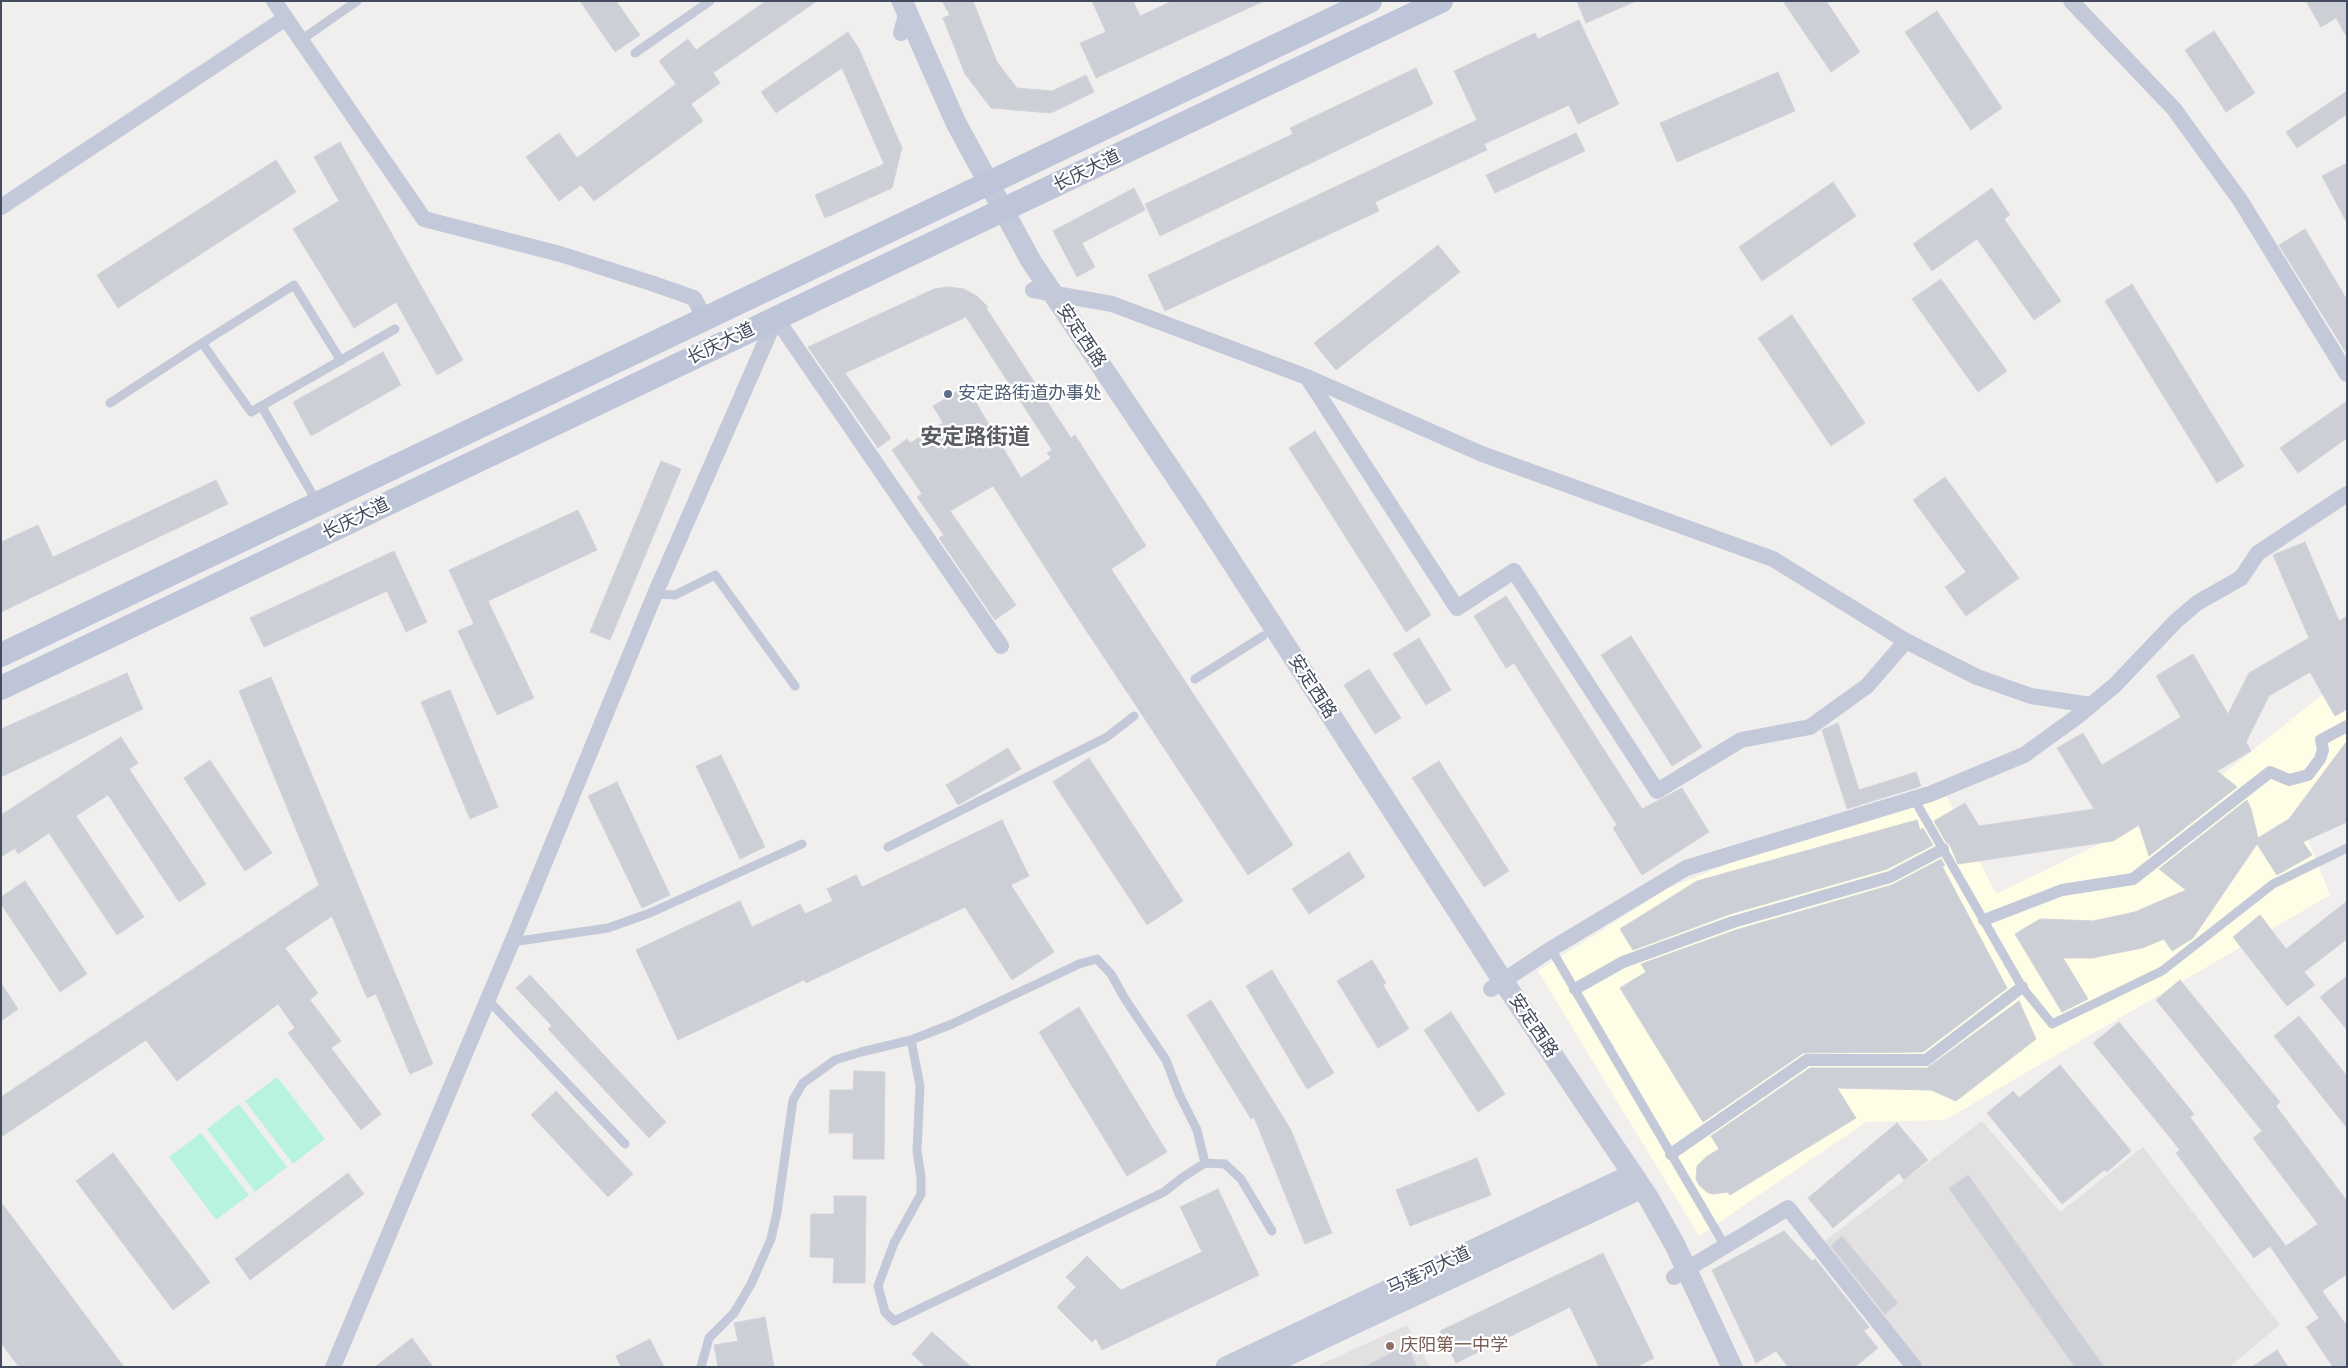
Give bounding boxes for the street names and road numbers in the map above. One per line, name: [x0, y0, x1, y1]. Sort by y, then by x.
street label: 长庆大道: [1050, 146, 1124, 196]
street label: 安定西路: [1052, 300, 1110, 372]
street label: 长庆大道: [684, 319, 758, 369]
street label: 长庆大道: [319, 494, 393, 544]
street label: 安定西路: [1283, 651, 1341, 723]
street label: 安定西路: [1504, 990, 1562, 1062]
street label: 马莲河大道: [1384, 1242, 1474, 1300]

